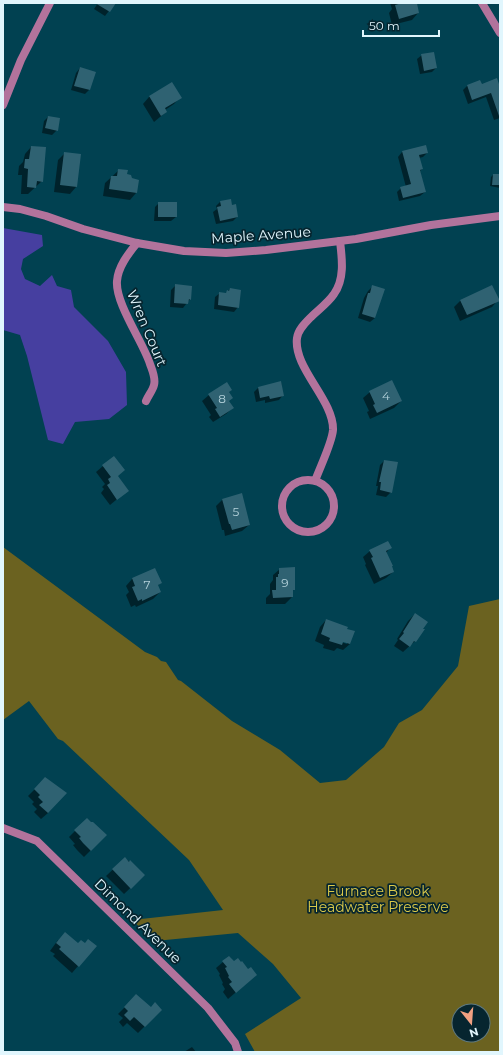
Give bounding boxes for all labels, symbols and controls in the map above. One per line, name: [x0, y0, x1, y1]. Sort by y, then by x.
scale bar: [363, 12, 439, 38]
text: 50 m: [369, 18, 400, 33]
street label: Maple Avenue: [211, 223, 311, 247]
street label: Wren Court: [123, 287, 171, 369]
house number: 4: [382, 388, 390, 403]
house number: 8: [218, 391, 226, 406]
house number: 5: [233, 504, 240, 519]
house number: 9: [281, 575, 289, 590]
house number: 7: [143, 577, 151, 592]
street label: Dimond Avenue: [91, 875, 185, 967]
park label: Furnace Brook Headwater Preserve: [307, 882, 449, 916]
north arrow: [451, 1003, 491, 1043]
text: N: [468, 1025, 480, 1041]

